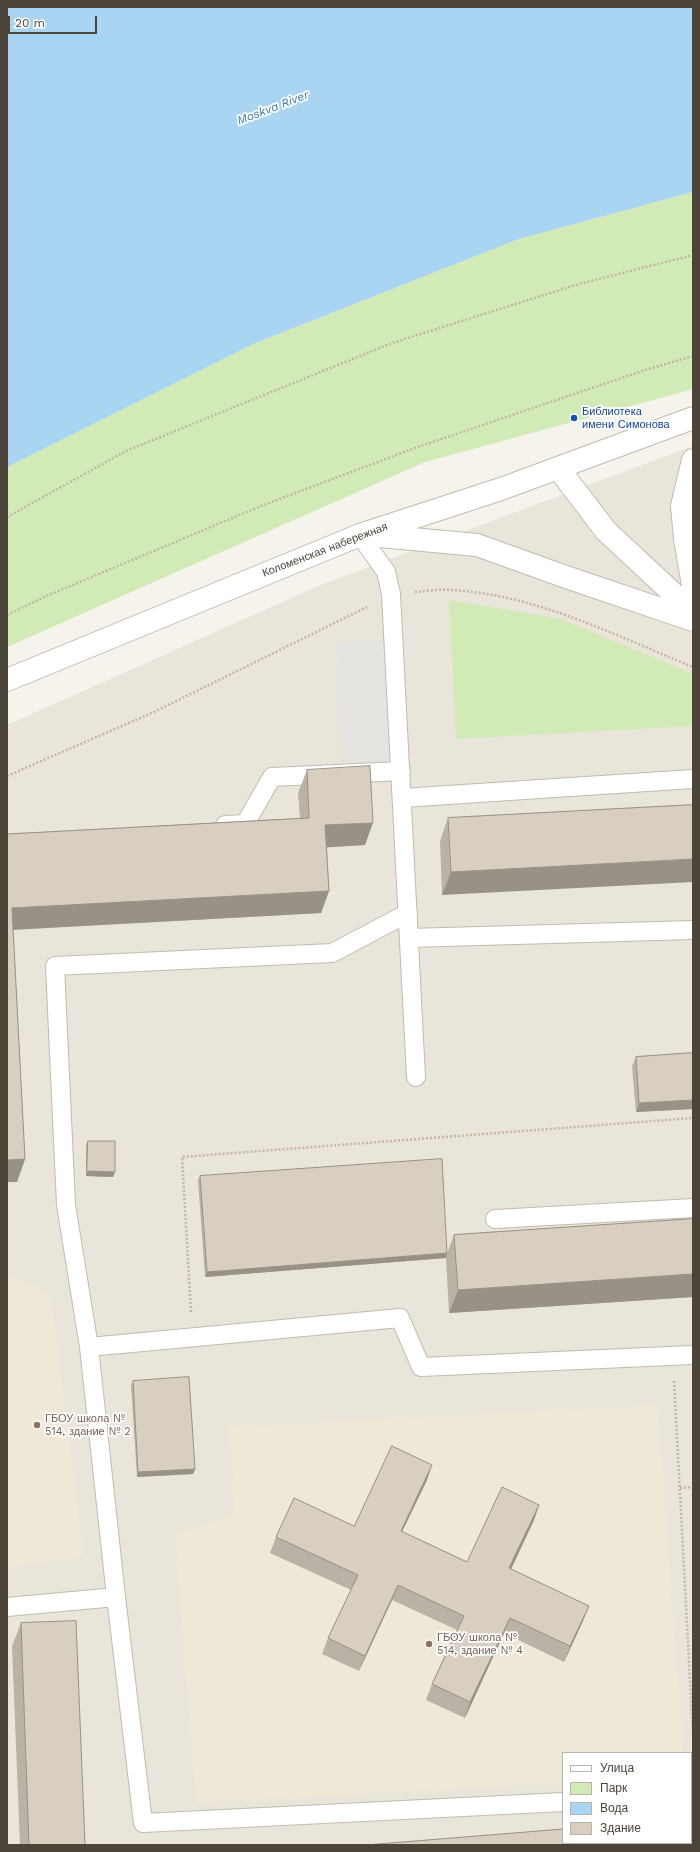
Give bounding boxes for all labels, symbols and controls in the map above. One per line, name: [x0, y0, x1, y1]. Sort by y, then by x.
scale bar: [10, 8, 99, 34]
text: 20 m: [15, 16, 45, 30]
water label: Moskva River: [235, 88, 311, 128]
place label: Библиотека имени Симонова: [582, 405, 670, 431]
marker: Библиотека имени Симонова: [569, 413, 579, 423]
street label: Коломенская набережная: [260, 520, 390, 580]
place label: ГБОУ школа № 514, здание № 2: [45, 1412, 131, 1438]
marker: ГБОУ школа № 514, здание № 2: [32, 1420, 42, 1430]
place label: ГБОУ школа № 514, здание № 4: [437, 1631, 523, 1657]
marker: ГБОУ школа № 514, здание № 4: [424, 1639, 434, 1649]
legend: [562, 1752, 692, 1844]
text: Улица: [600, 1761, 634, 1775]
text: Парк: [600, 1781, 627, 1795]
text: Вода: [600, 1801, 628, 1815]
text: Здание: [600, 1821, 641, 1835]

